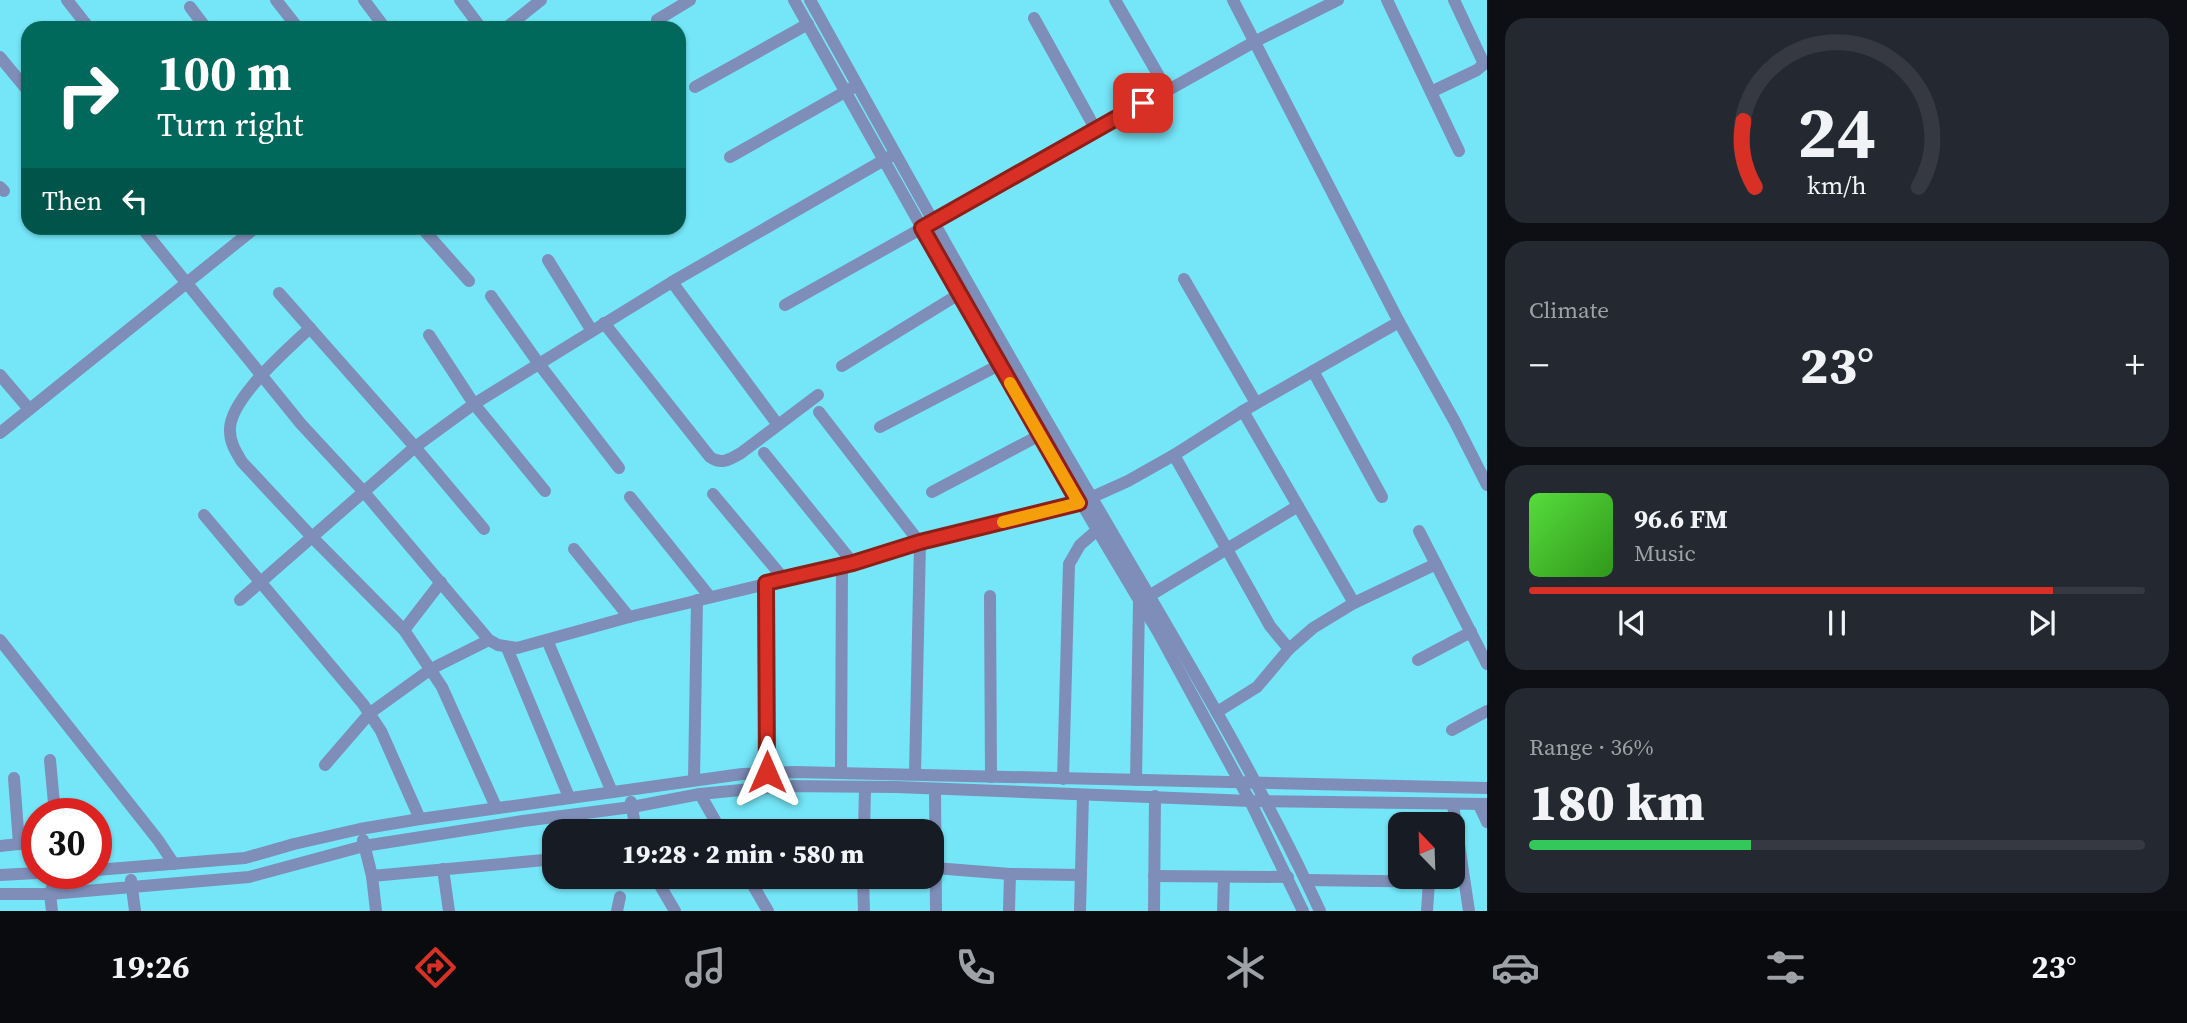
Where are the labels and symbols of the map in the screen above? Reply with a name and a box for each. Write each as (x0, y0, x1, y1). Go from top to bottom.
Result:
pin (1113, 73, 1173, 133)
position arrow (730, 735, 804, 809)
speed limit sign: 30 (21, 798, 112, 889)
north arrow (1388, 812, 1465, 889)

